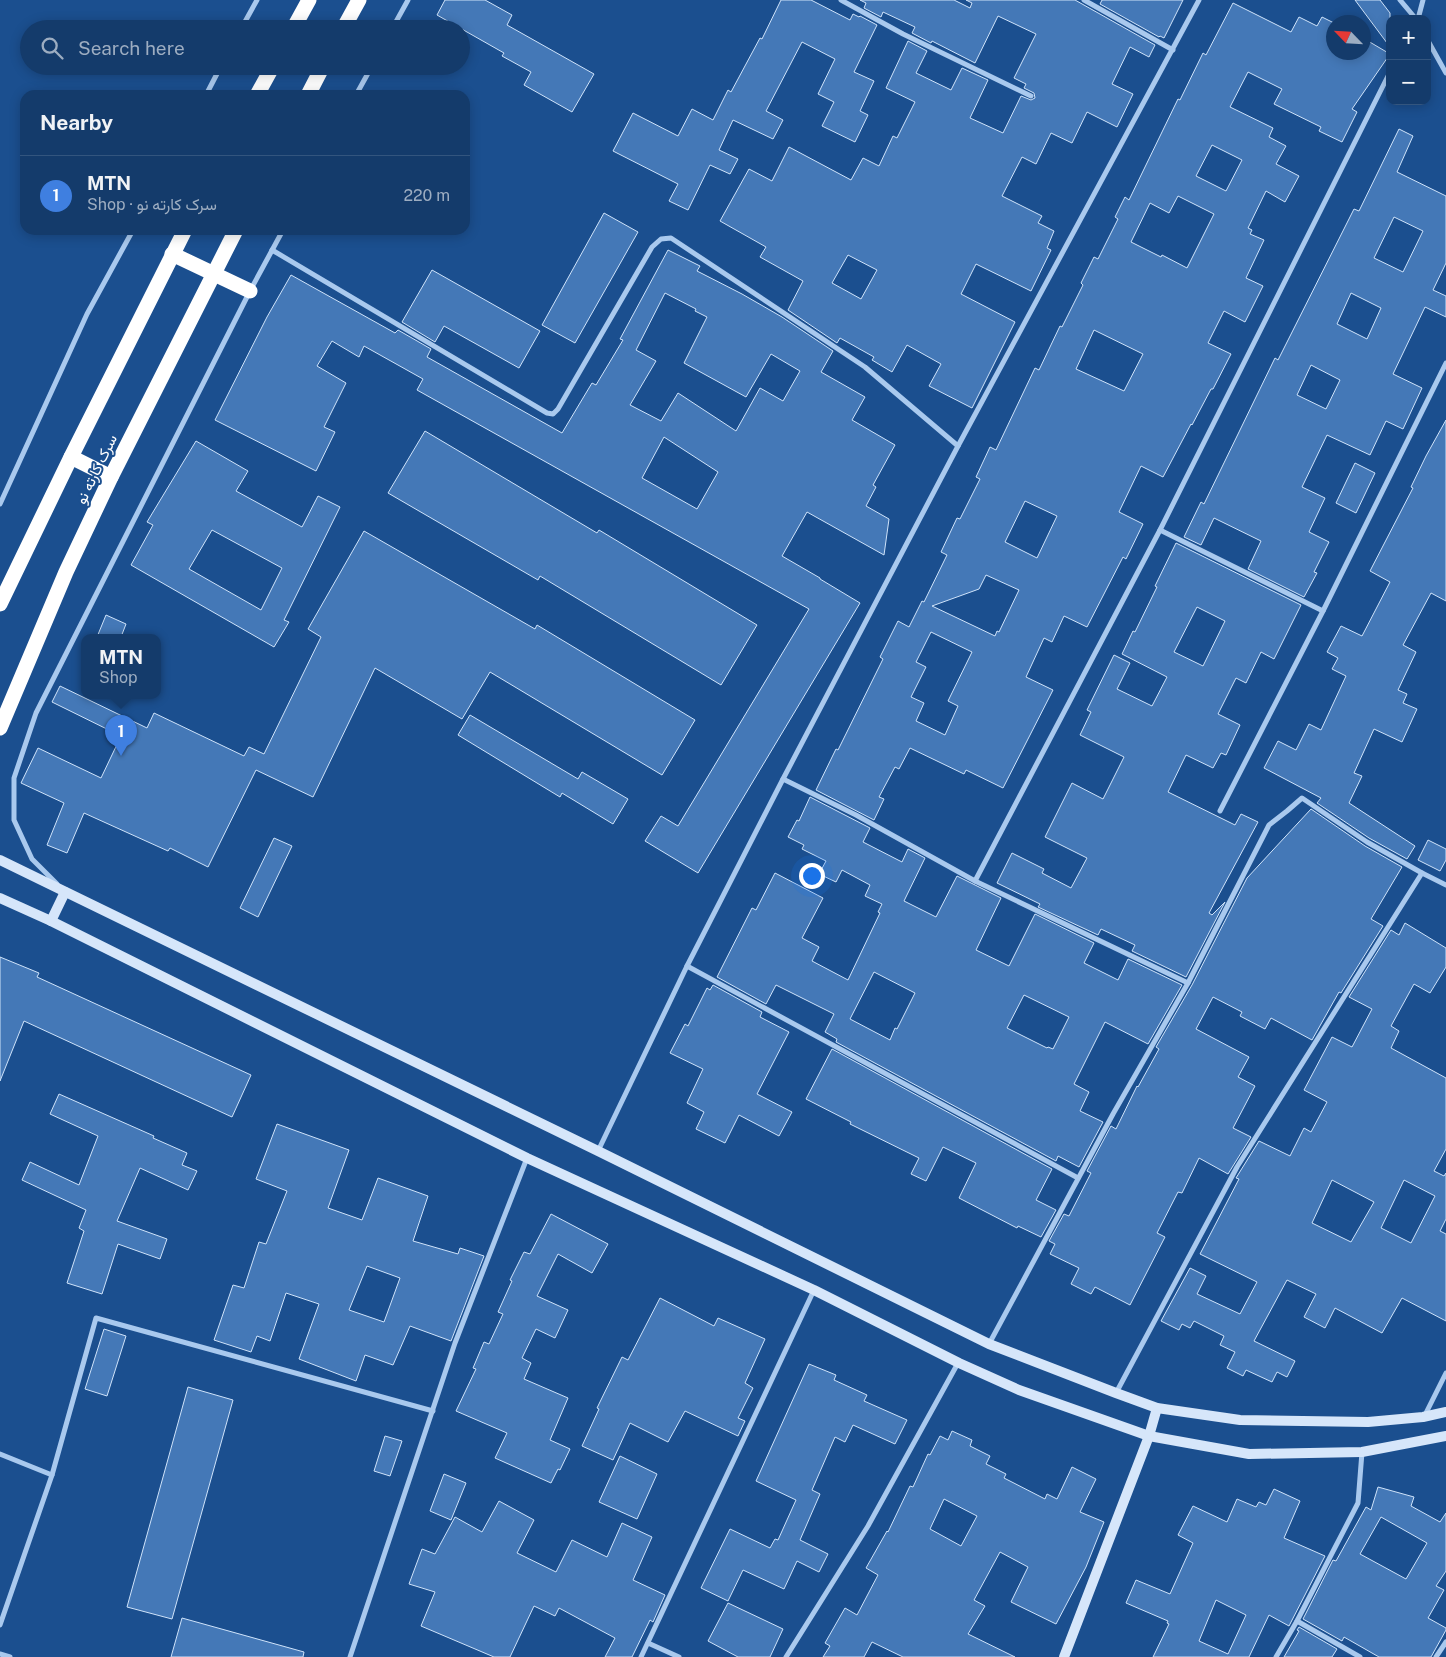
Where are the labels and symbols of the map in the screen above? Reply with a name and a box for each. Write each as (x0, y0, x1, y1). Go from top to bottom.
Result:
north arrow (1326, 15, 1371, 60)
street label: سرک کارته نو (72, 431, 121, 507)
pin: 1 (105, 715, 137, 756)
your location (799, 863, 825, 889)

